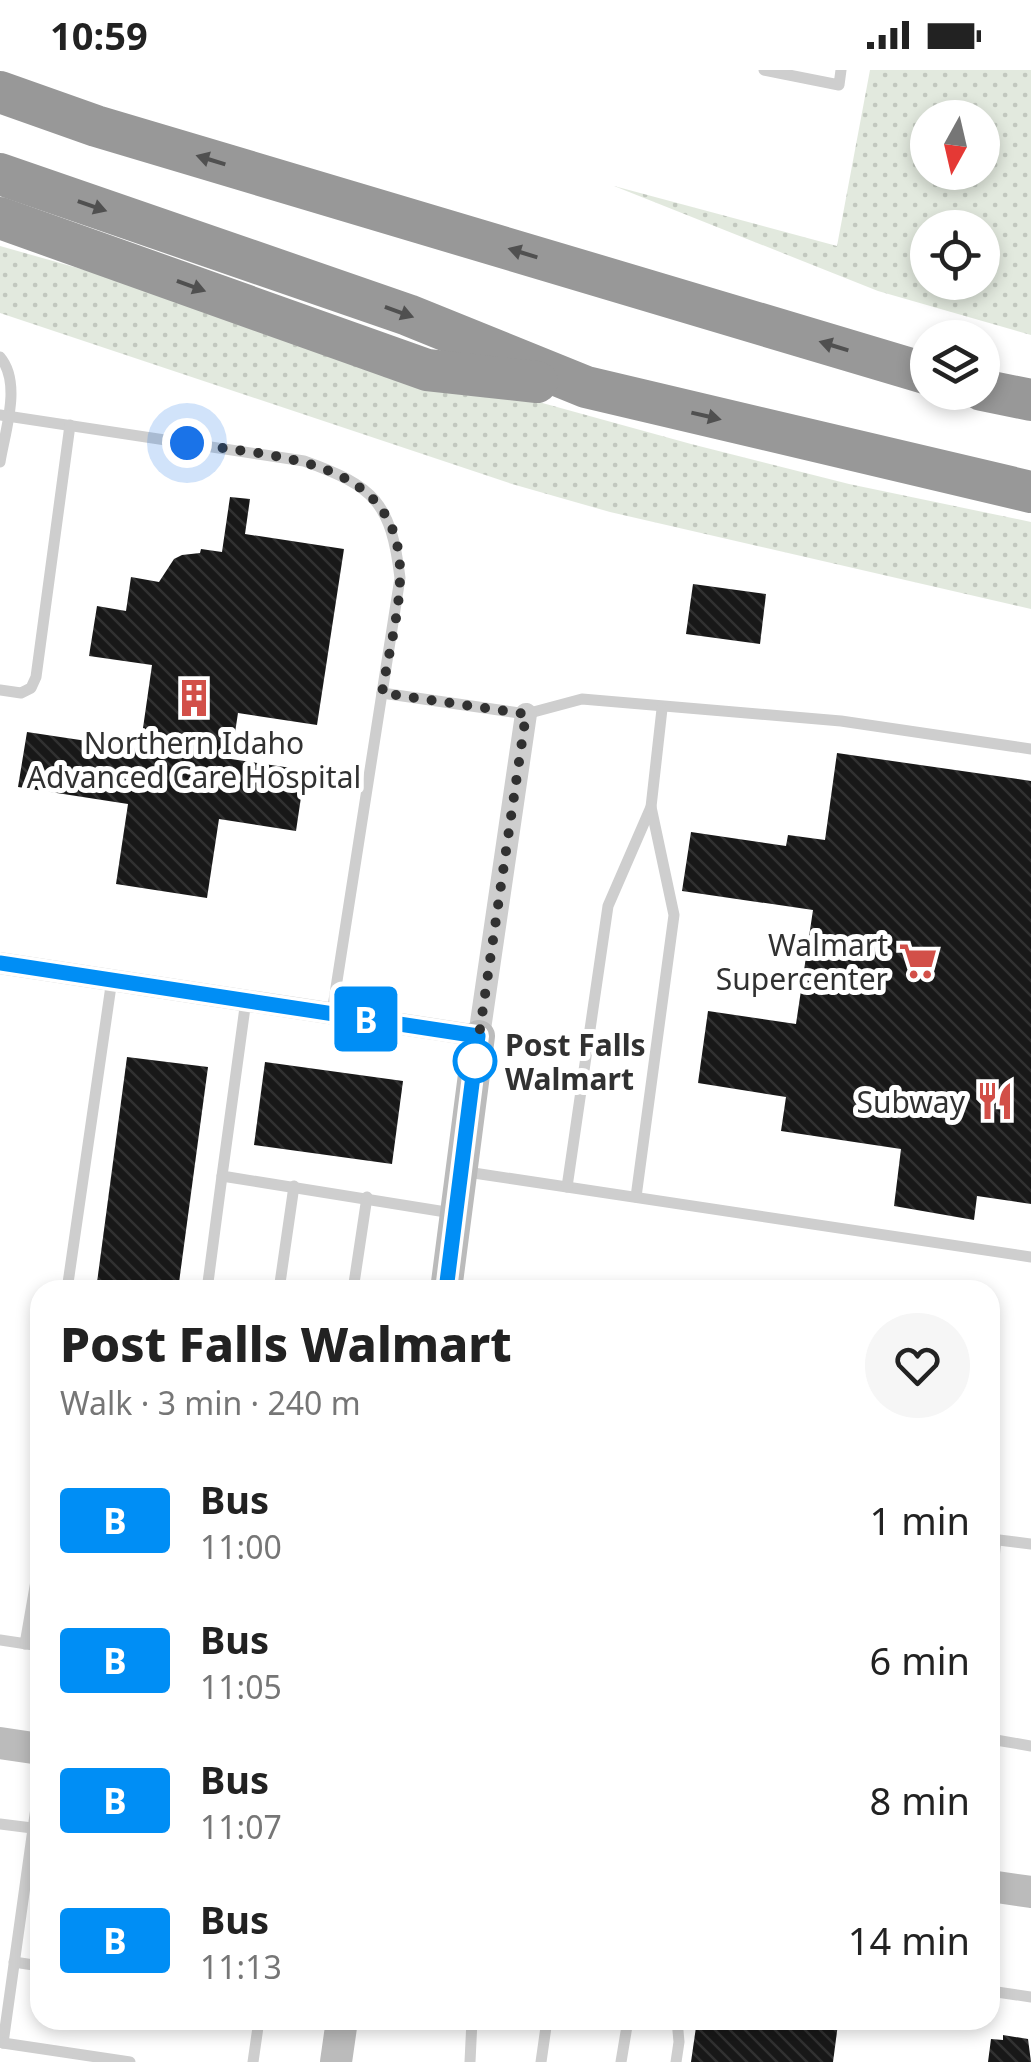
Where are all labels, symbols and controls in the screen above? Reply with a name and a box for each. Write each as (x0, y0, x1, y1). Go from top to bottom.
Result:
text: 10:59 (50, 9, 148, 61)
north arrow (910, 100, 1000, 190)
map controls (910, 100, 1000, 410)
one-way arrow (195, 152, 226, 167)
one-way arrow (78, 199, 108, 214)
button: locate (910, 210, 1000, 300)
one-way arrow (507, 245, 537, 260)
one-way arrow (176, 279, 206, 294)
one-way arrow (385, 305, 415, 320)
button: layers (910, 320, 1000, 410)
one-way arrow (818, 338, 849, 353)
one-way arrow (691, 409, 722, 424)
your location (162, 418, 212, 468)
building icon: Northern Idaho Advanced Care Hospital (173, 677, 215, 719)
place label: Northern Idaho Advanced Care Hospital (27, 722, 361, 797)
place label: Walmart Supercenter (716, 924, 888, 999)
supermarket icon: Walmart Supercenter (897, 940, 939, 982)
line badge: B (334, 986, 398, 1052)
text: B (354, 996, 378, 1043)
place label: Post Falls Walmart (505, 1024, 646, 1099)
marker: Post Falls Walmart (454, 1040, 496, 1082)
restaurant icon: Subway (974, 1080, 1016, 1122)
place label: Subway (856, 1081, 966, 1122)
text: Post Falls Walmart (60, 1311, 512, 1376)
button: heart (865, 1313, 970, 1418)
text: Walk · 3 min · 240 m (60, 1381, 361, 1424)
text: Bus (200, 1473, 269, 1525)
text: 1 min (870, 1494, 970, 1546)
text: B (103, 1497, 127, 1544)
text: 11:00 (200, 1525, 282, 1568)
text: Bus (200, 1613, 269, 1665)
text: 6 min (870, 1634, 970, 1686)
text: B (103, 1637, 127, 1684)
text: 11:05 (200, 1665, 282, 1708)
text: Bus (200, 1753, 269, 1805)
text: 8 min (870, 1774, 970, 1826)
text: B (103, 1777, 127, 1824)
text: 11:07 (200, 1805, 282, 1848)
text: Bus (200, 1893, 269, 1945)
text: 14 min (848, 1914, 970, 1966)
text: B (103, 1917, 127, 1964)
text: 11:13 (200, 1945, 282, 1988)

